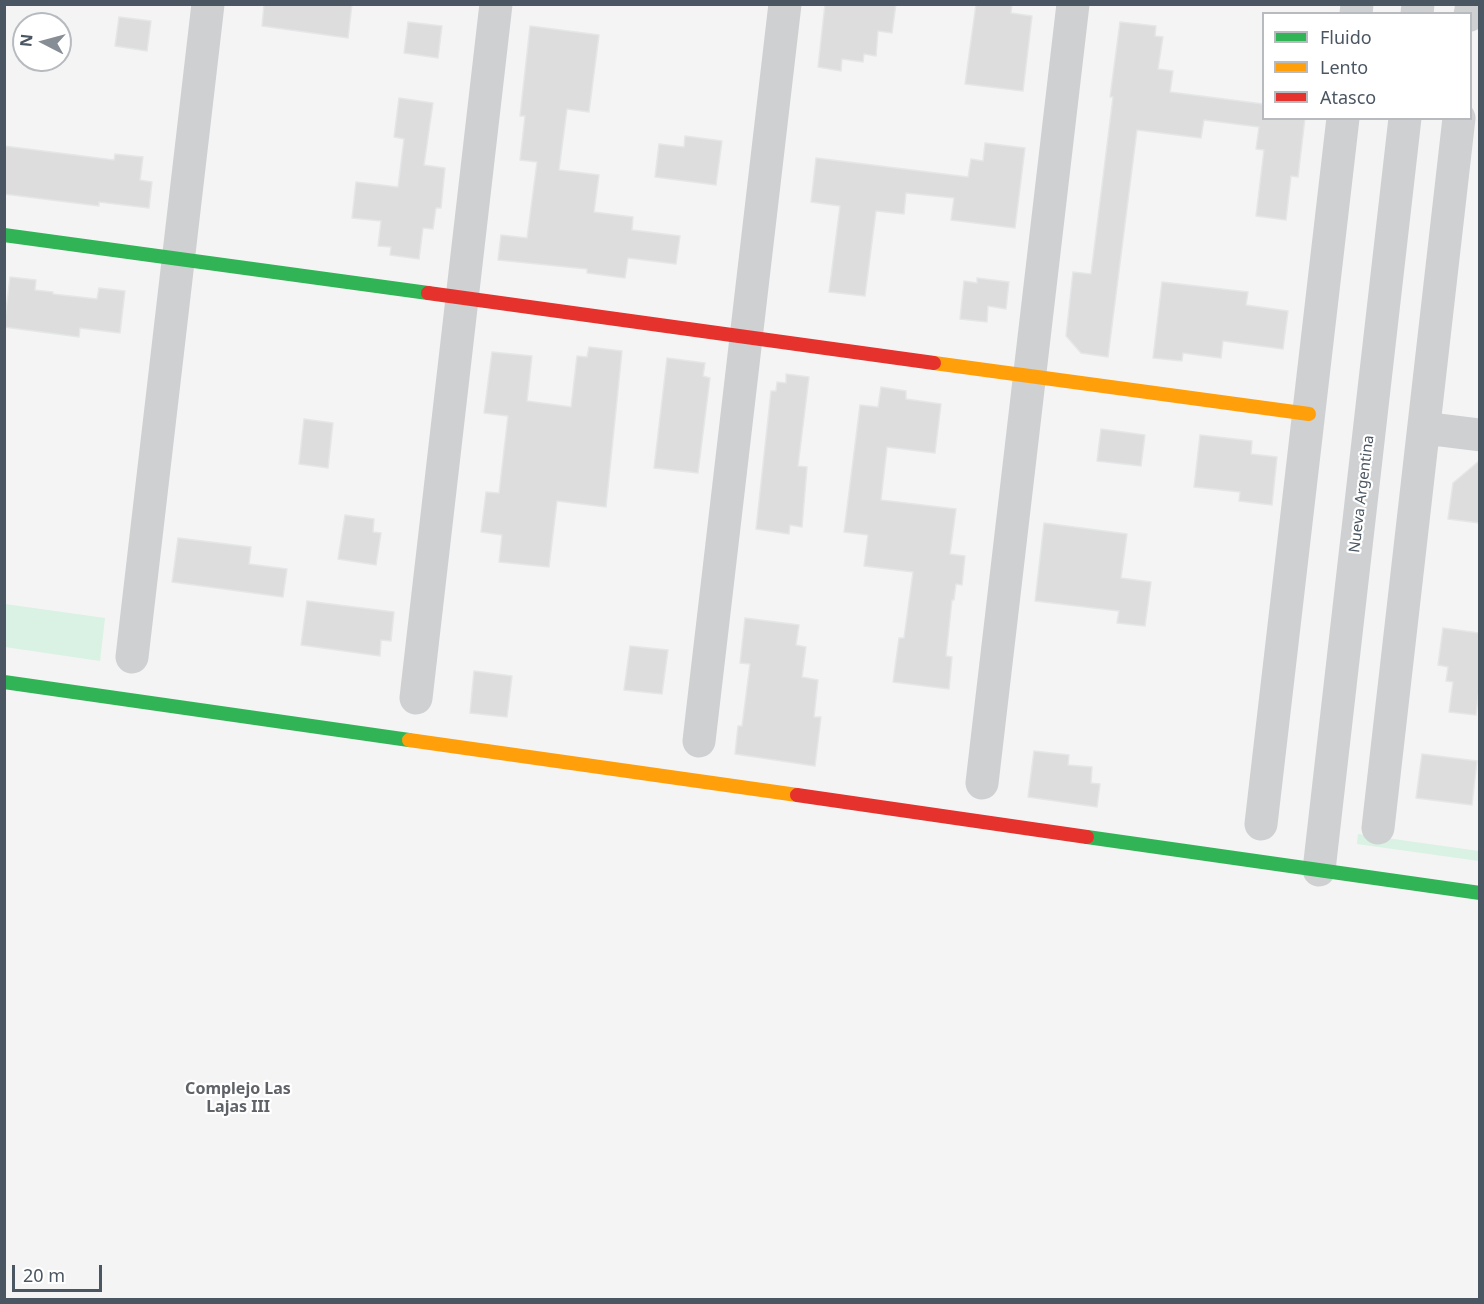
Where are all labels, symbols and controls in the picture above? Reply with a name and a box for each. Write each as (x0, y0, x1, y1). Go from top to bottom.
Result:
north arrow (12, 12, 72, 72)
legend (1262, 12, 1472, 120)
text: Fluido (1320, 25, 1372, 49)
text: N (14, 33, 38, 48)
text: Lento (1320, 55, 1368, 79)
text: Atasco (1320, 85, 1376, 109)
street label: Nueva Argentina (1346, 434, 1378, 554)
district label: Complejo Las Lajas III (185, 1079, 291, 1117)
scale bar (15, 1253, 105, 1291)
text: 20 m (23, 1263, 65, 1287)

